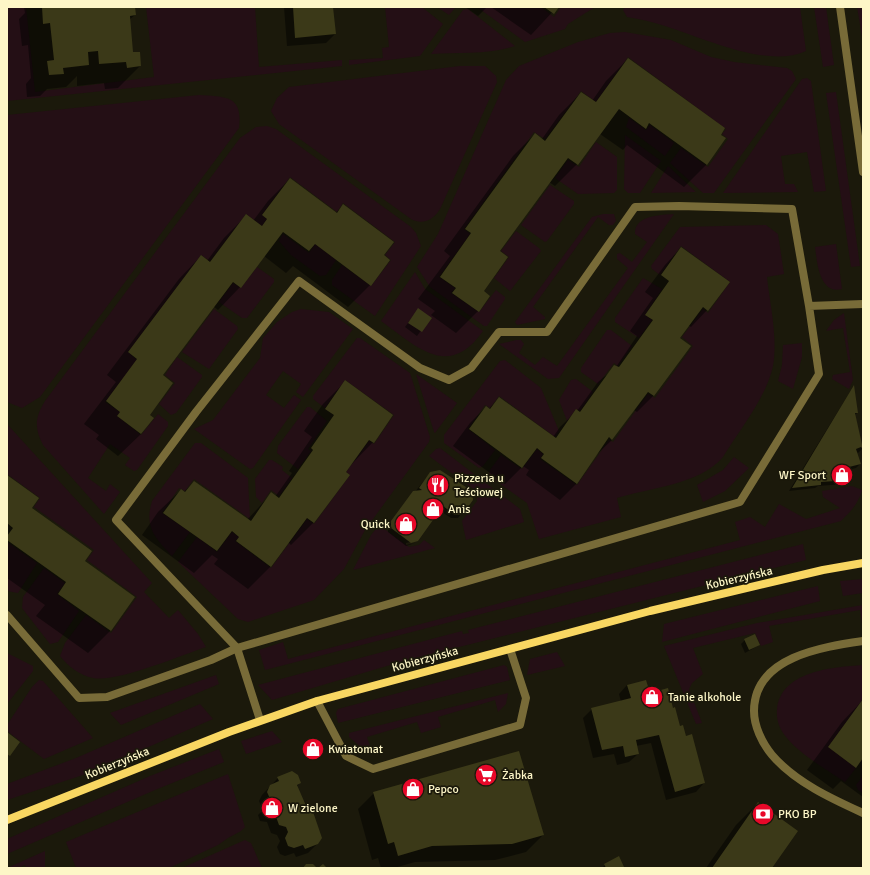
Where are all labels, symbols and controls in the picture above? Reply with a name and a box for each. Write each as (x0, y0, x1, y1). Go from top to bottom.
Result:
shop icon: WF Sport (829, 462, 855, 488)
place label: WF Sport (779, 468, 826, 483)
place label: Pizzeria u Teściowej (454, 471, 504, 500)
restaurant icon: Pizzeria u Teściowej (425, 472, 451, 498)
shop icon: Anis (420, 496, 446, 522)
place label: Anis (448, 502, 470, 517)
shop icon: Quick (393, 511, 419, 537)
place label: Quick (361, 517, 390, 532)
street label: Kobierzyńska (704, 564, 774, 593)
street label: Kobierzyńska (390, 643, 460, 676)
shop icon: Tanie alkohole (639, 684, 665, 710)
place label: Tanie alkohole (668, 690, 741, 705)
shop icon: Kwiatomat (300, 736, 326, 762)
place label: Kwiatomat (328, 742, 383, 757)
street label: Kobierzyńska (83, 744, 152, 783)
supermarket icon: Żabka (473, 762, 499, 788)
place label: Żabka (502, 768, 533, 783)
shop icon: Pepco (400, 776, 426, 802)
place label: Pepco (428, 782, 459, 797)
shop icon: W zielone (259, 795, 285, 821)
place label: W zielone (288, 801, 338, 816)
bank icon: PKO BP (750, 801, 776, 827)
place label: PKO BP (778, 807, 817, 822)

